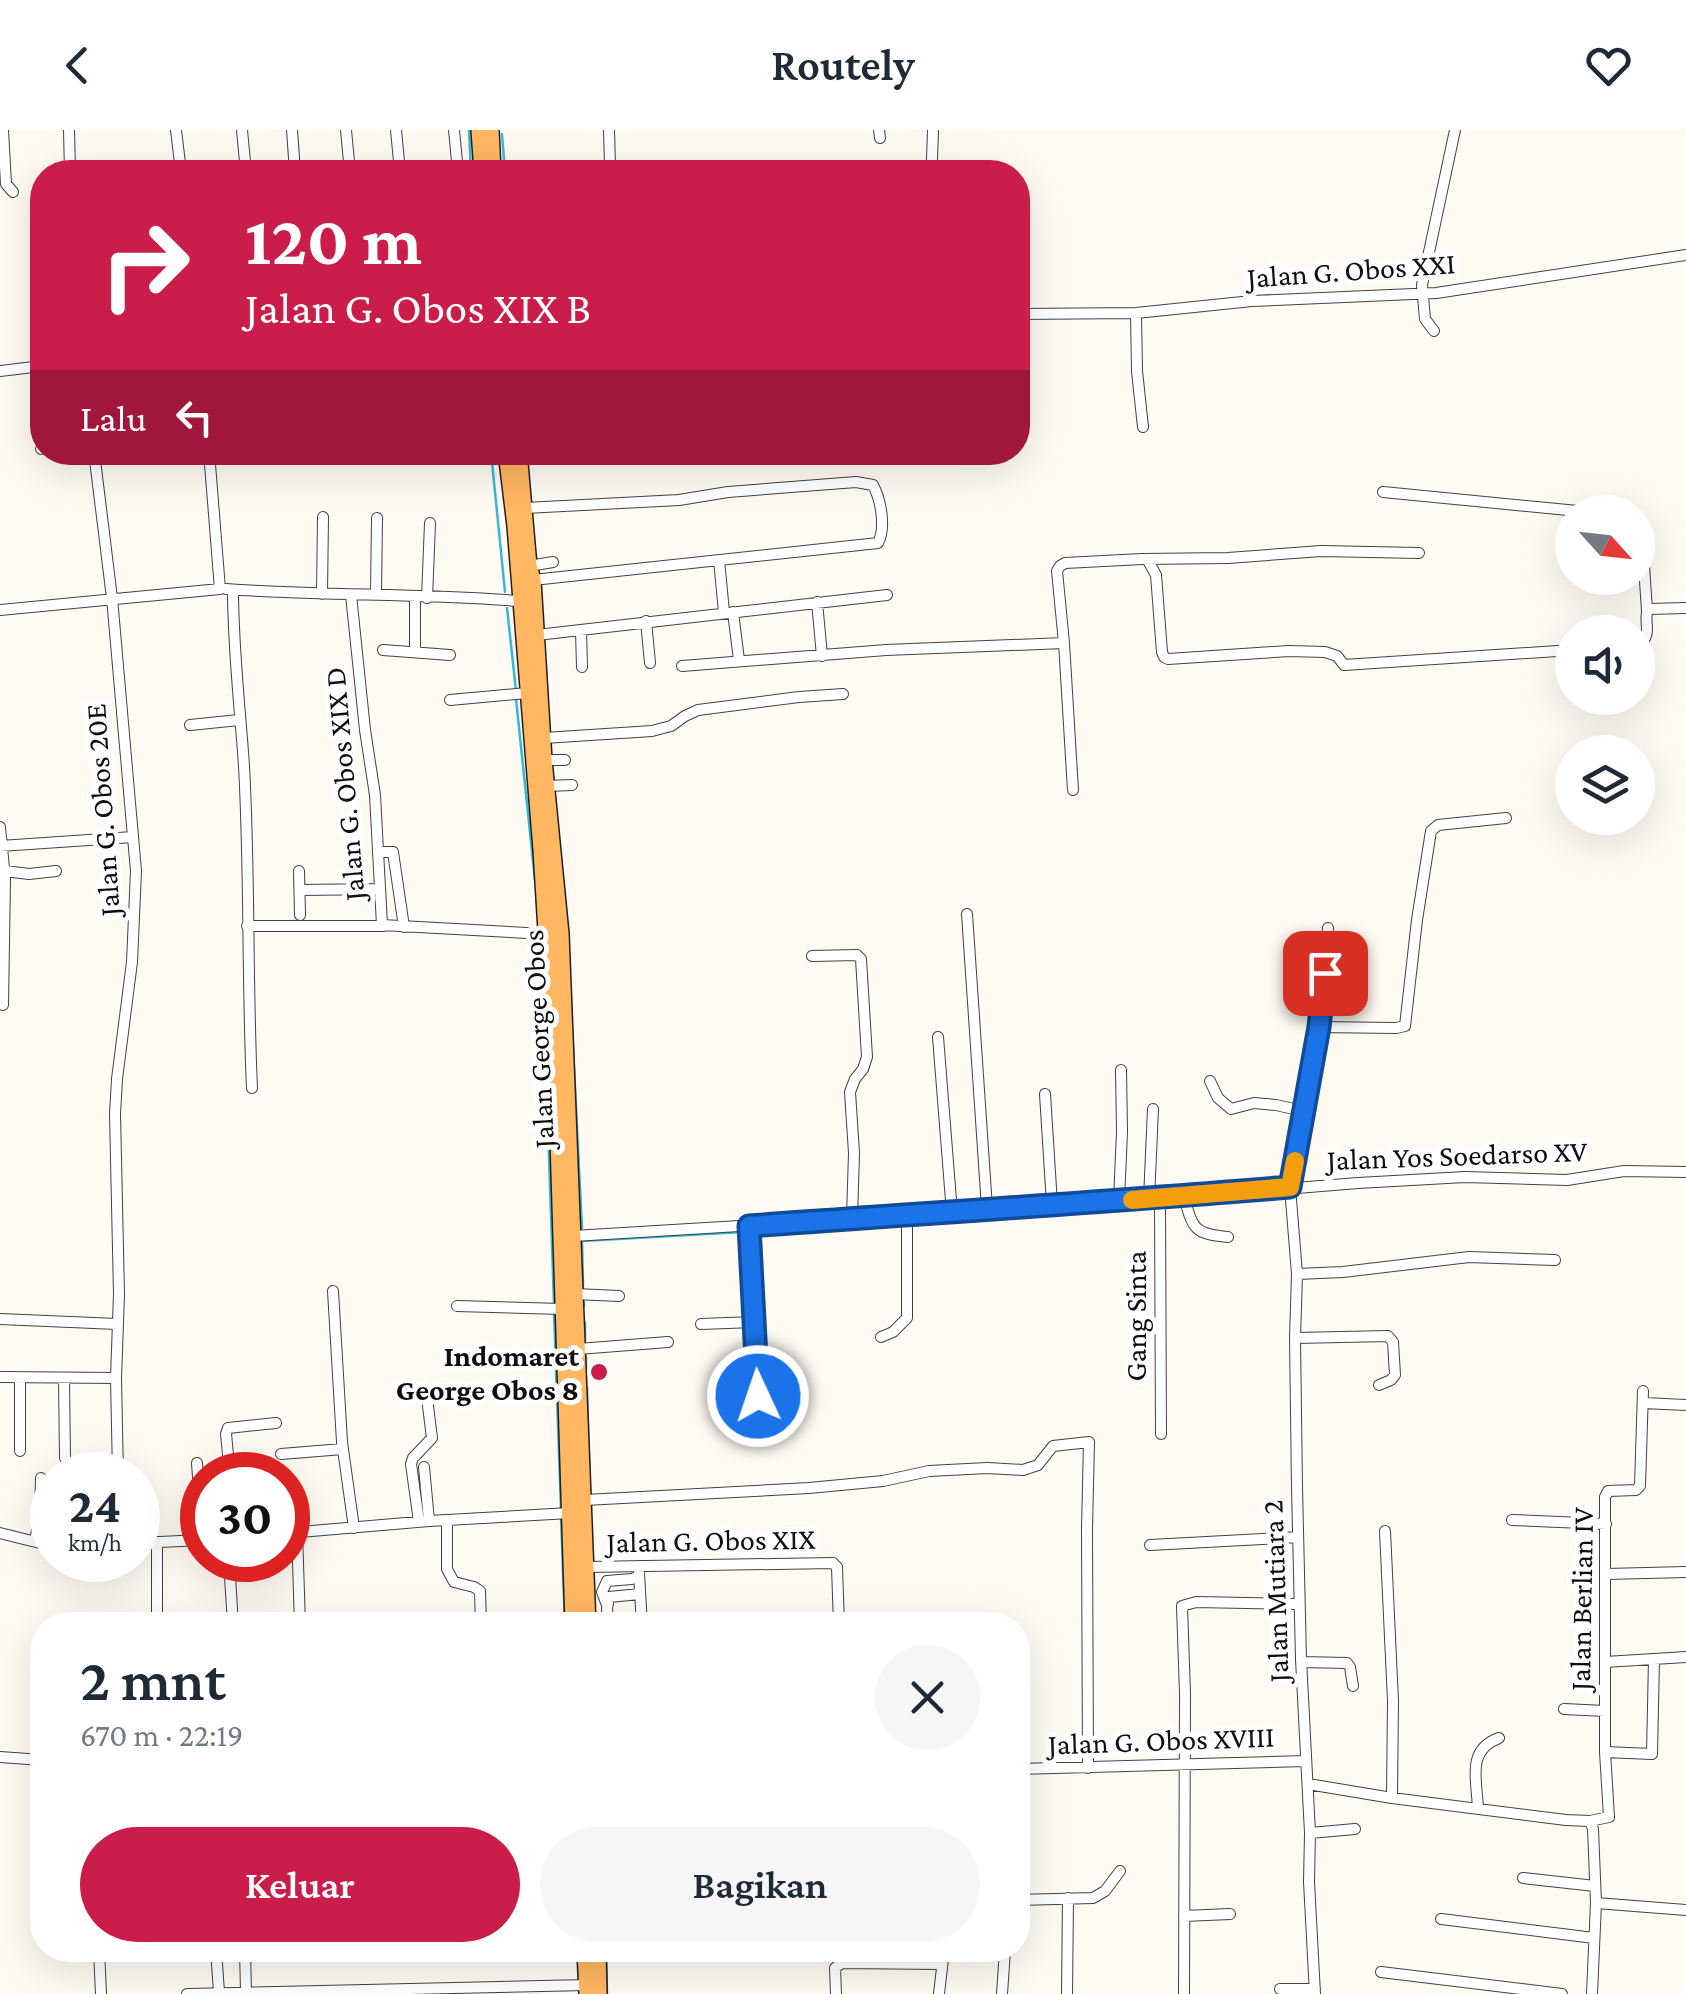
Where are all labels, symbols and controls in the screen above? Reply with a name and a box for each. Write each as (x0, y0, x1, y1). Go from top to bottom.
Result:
icon: back (50, 38, 105, 93)
icon: heart (1581, 38, 1636, 93)
text: Routely (771, 40, 915, 90)
icon: right (80, 200, 210, 330)
text: 120 m (245, 201, 422, 279)
street label: Jalan G. Obos XXI (1243, 246, 1456, 294)
text: Jalan G. Obos XIX B (245, 283, 591, 333)
icon: left (167, 390, 222, 445)
text: Lalu (80, 397, 147, 439)
north arrow (1555, 495, 1655, 595)
map controls (1555, 495, 1655, 835)
button: sound (1555, 615, 1655, 715)
street label: Jalan G. Obos XIX D (317, 666, 371, 905)
street label: Jalan G. Obos 20E (78, 703, 126, 920)
button: layers (1555, 735, 1655, 835)
street label: Jalan George Obos (516, 929, 561, 1152)
pin (1283, 931, 1368, 1016)
icon: arrive (1298, 946, 1353, 1001)
street label: Jalan Yos Soedarso XV (1323, 1134, 1589, 1176)
street label: Gang Sinta (1119, 1250, 1153, 1381)
place label: Indomaret George Obos 8 (396, 1339, 579, 1406)
position arrow (706, 1344, 810, 1448)
marker: Indomaret George Obos 8 (588, 1361, 610, 1383)
speed limit sign: 30 (180, 1452, 310, 1582)
text: 24 (69, 1477, 121, 1533)
street label: Jalan Mutiara 2 (1255, 1499, 1295, 1686)
street label: Jalan Berlian IV (1563, 1506, 1599, 1694)
street label: Jalan G. Obos XIX (603, 1522, 816, 1558)
text: km/h (68, 1529, 122, 1556)
button: close (875, 1645, 980, 1750)
text: 2 mnt (80, 1646, 226, 1713)
text: 670 m · 22:19 (80, 1717, 243, 1753)
street label: Jalan G. Obos XVIII (1044, 1720, 1275, 1761)
button: Keluar (80, 1827, 520, 1942)
button: Bagikan (540, 1827, 980, 1942)

